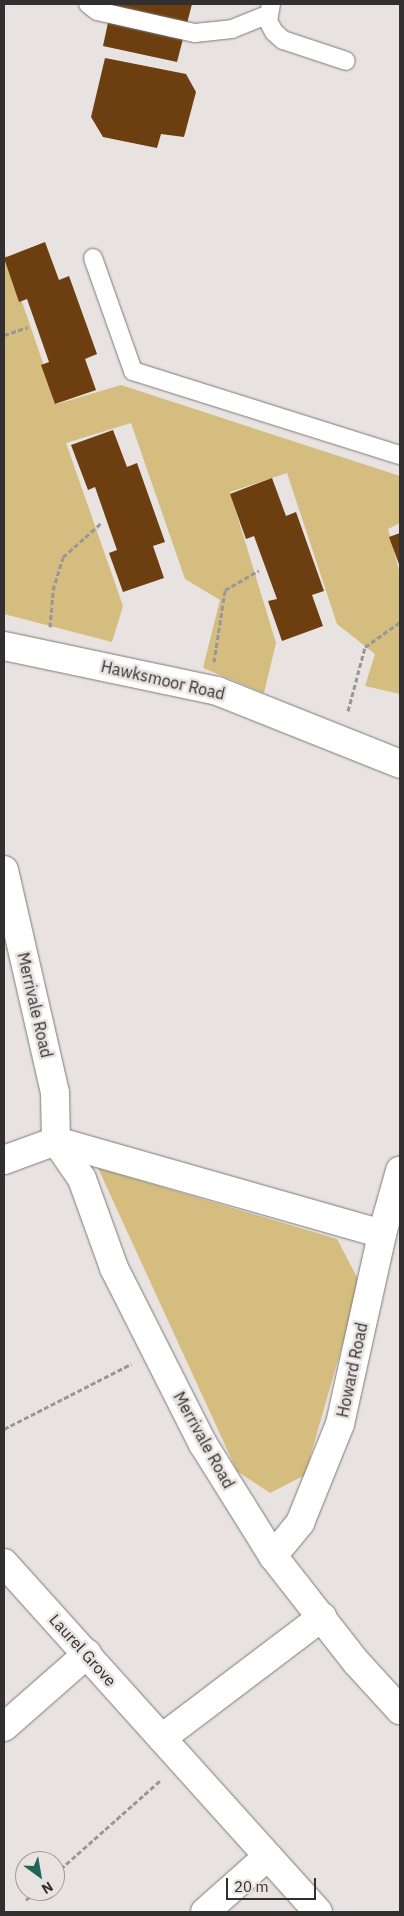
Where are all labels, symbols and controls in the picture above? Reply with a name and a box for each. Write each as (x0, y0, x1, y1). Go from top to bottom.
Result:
street label: Hawksmoor Road (99, 656, 227, 704)
street label: Merrivale Road (14, 950, 56, 1060)
street label: Howard Road (333, 1321, 371, 1419)
street label: Merrivale Road (170, 1388, 238, 1492)
street label: Laurel Grove (46, 1610, 120, 1690)
north arrow (15, 1851, 65, 1901)
scale bar (229, 1868, 319, 1900)
text: 20 m (234, 1877, 269, 1896)
text: N (38, 1878, 56, 1898)

